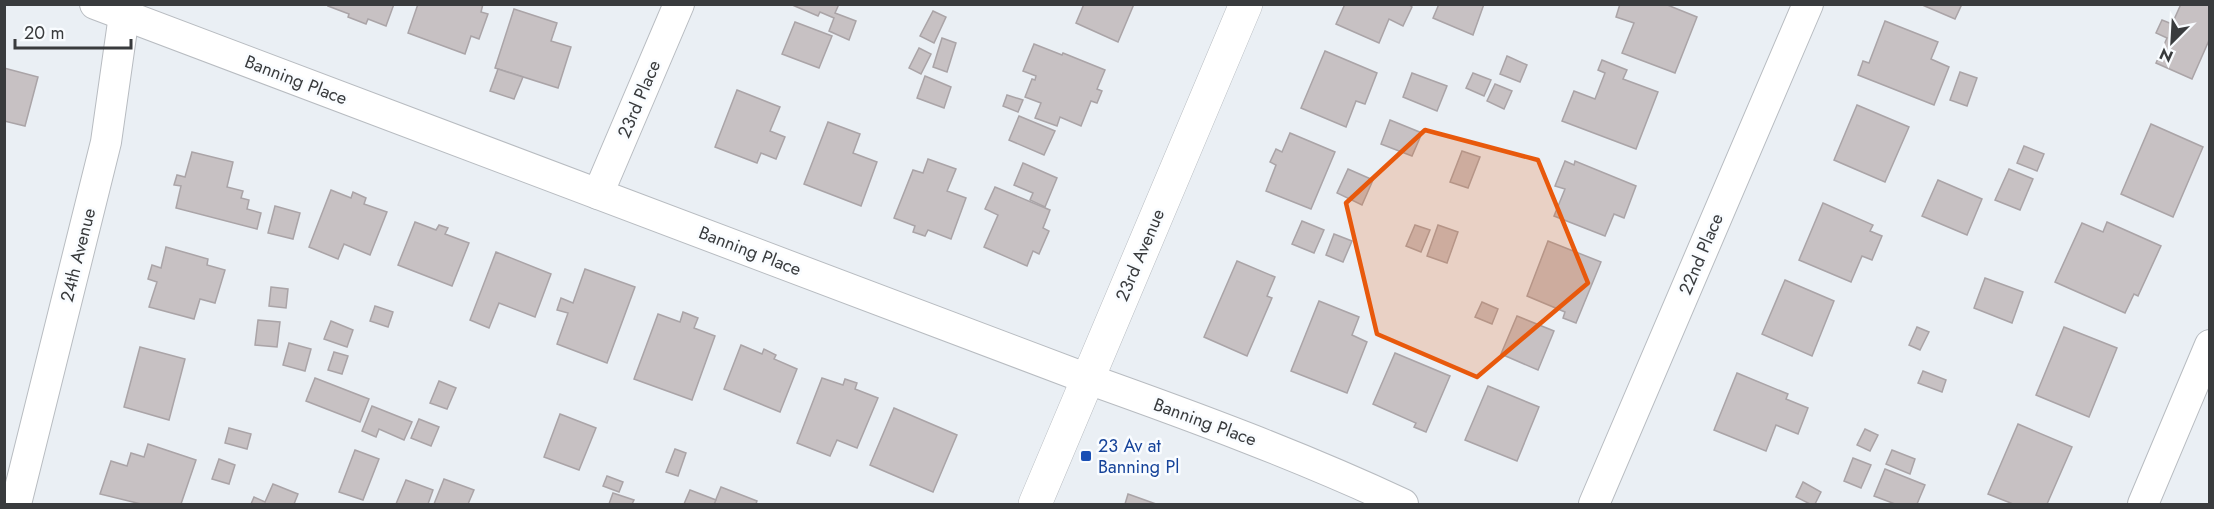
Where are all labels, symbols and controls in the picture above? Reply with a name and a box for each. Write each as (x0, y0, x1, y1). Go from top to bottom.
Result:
scale bar (15, 12, 130, 50)
north arrow (2142, 12, 2202, 72)
text: 20 m (24, 20, 64, 46)
text: N (2156, 42, 2177, 68)
street label: Banning Place (241, 49, 351, 111)
street label: 23rd Place (611, 56, 667, 142)
street label: 24th Avenue (54, 205, 102, 305)
street label: 23rd Avenue (1109, 205, 1171, 305)
street label: 22nd Place (1672, 209, 1730, 299)
street label: Banning Place (695, 220, 805, 282)
street label: Banning Place (1150, 391, 1260, 453)
place label: 23 Av at Banning Pl (1098, 433, 1179, 480)
marker: 23 Av at Banning Pl (1079, 449, 1093, 463)

